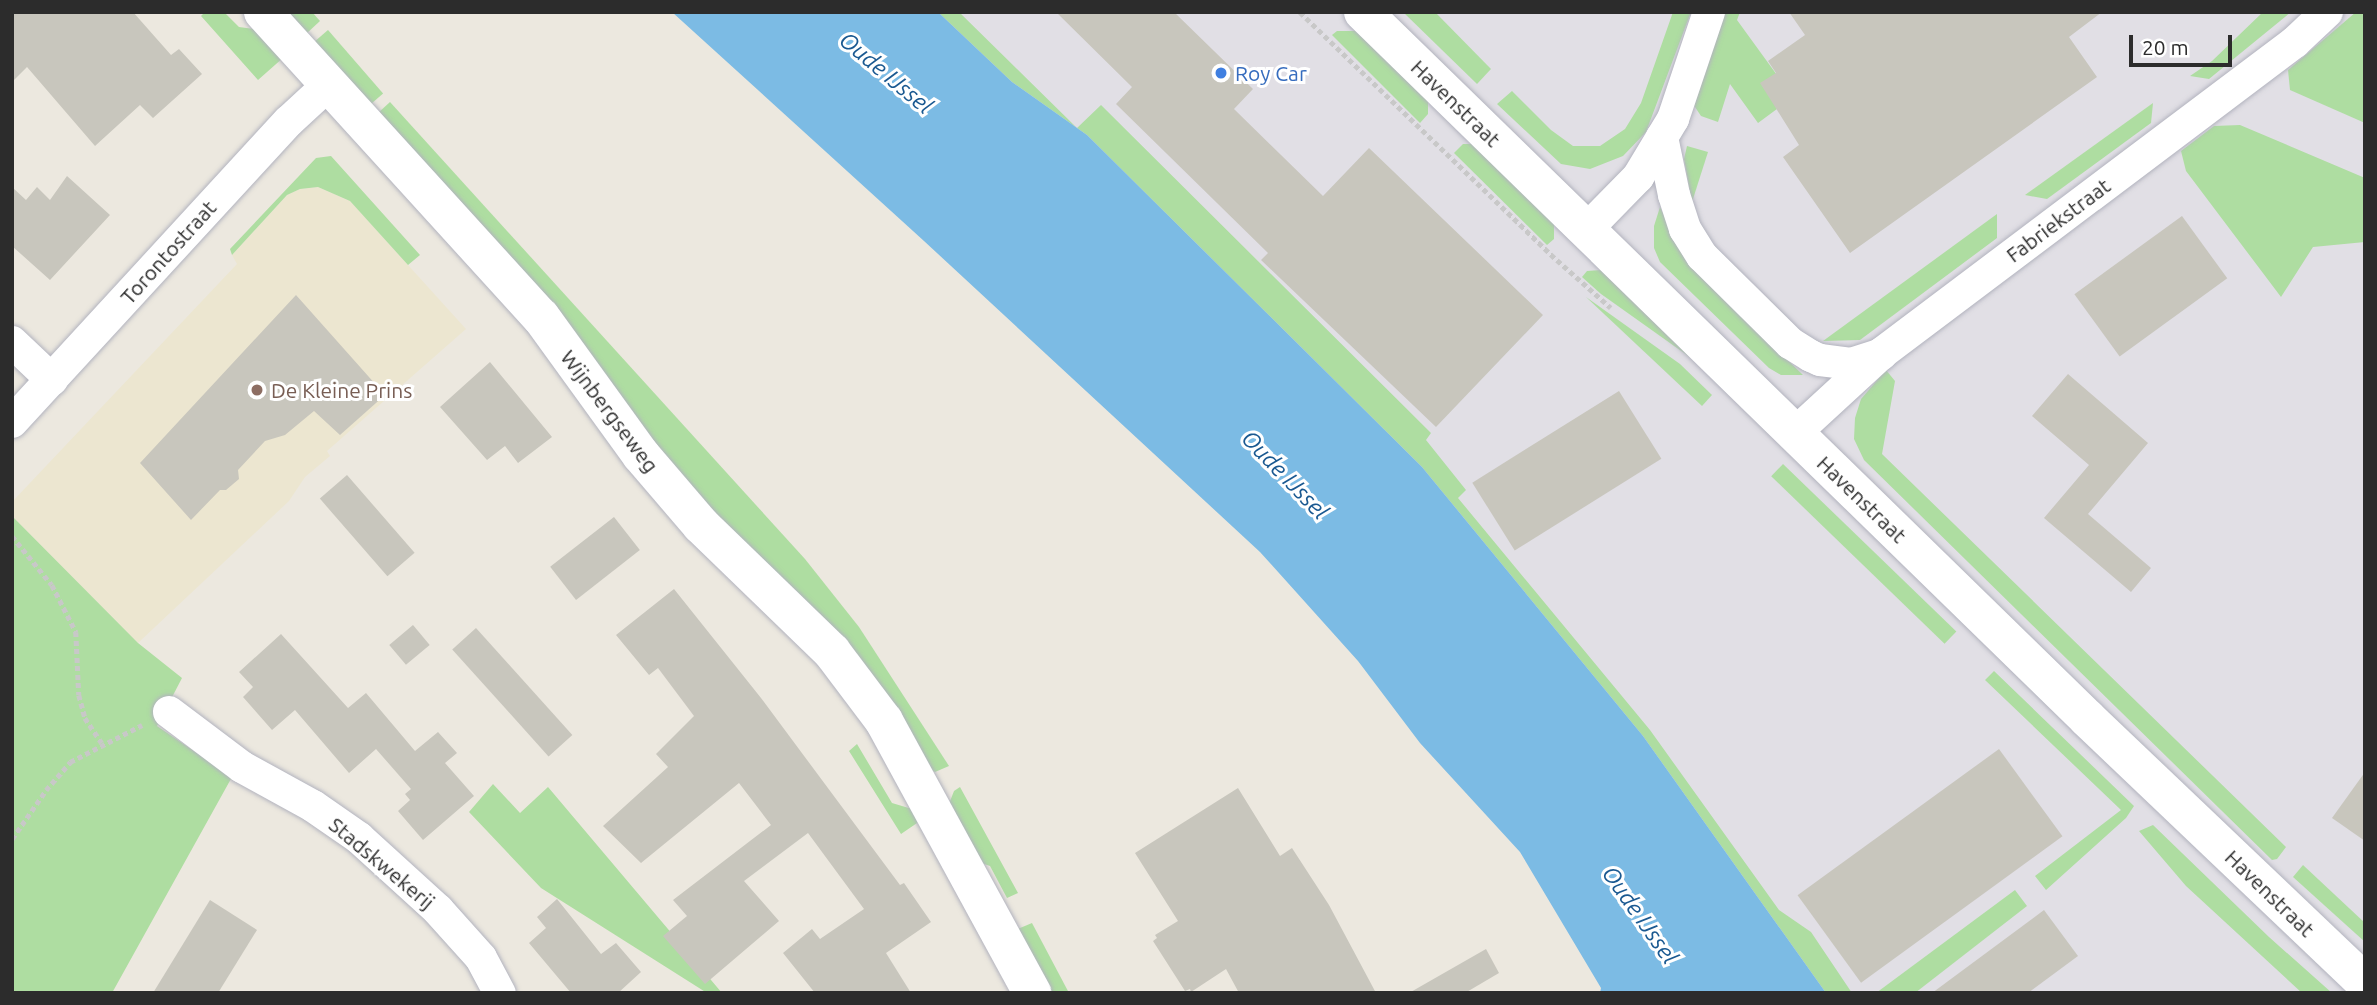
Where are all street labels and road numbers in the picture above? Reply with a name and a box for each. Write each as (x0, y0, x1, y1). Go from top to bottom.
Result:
street label: Havenstraat (1406, 54, 1506, 152)
street label: Fabriekstraat (2001, 173, 2115, 267)
street label: Torontostraat (115, 195, 221, 309)
street label: Wijnbergseweg (556, 345, 664, 477)
street label: Havenstraat (1812, 450, 1912, 548)
street label: Stadskwekerij (324, 812, 440, 914)
street label: Havenstraat (2220, 844, 2320, 942)

